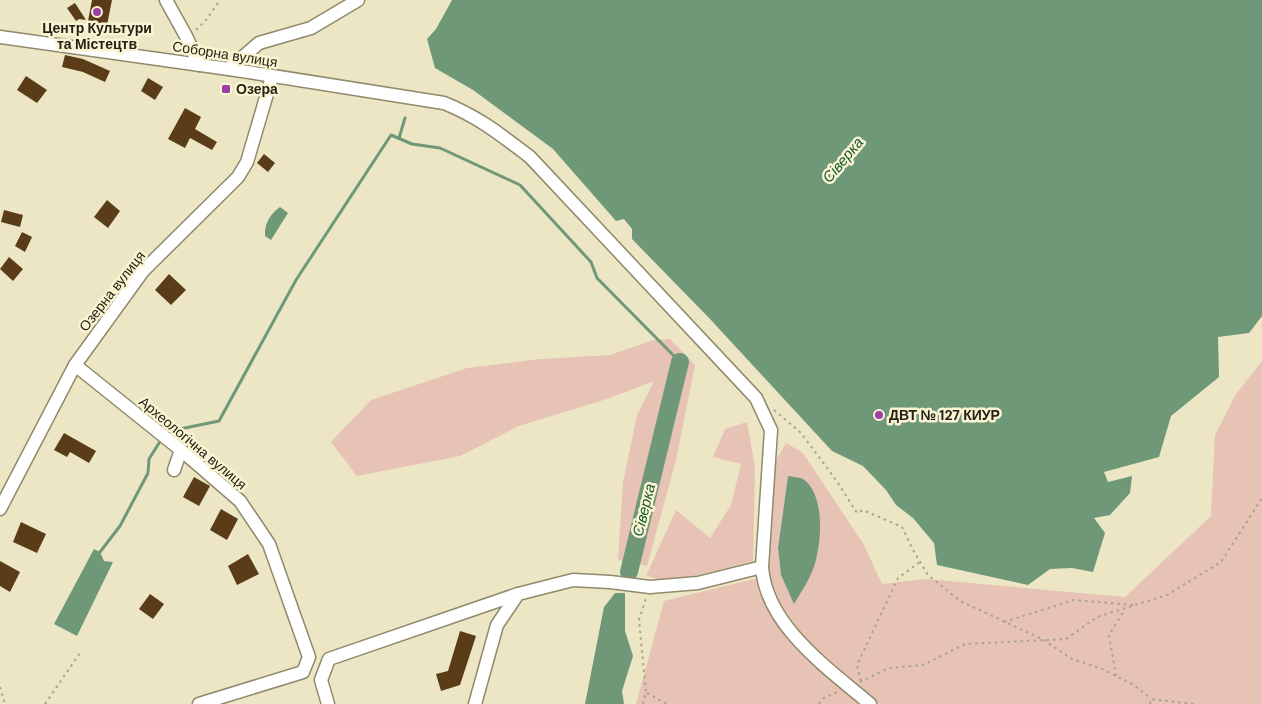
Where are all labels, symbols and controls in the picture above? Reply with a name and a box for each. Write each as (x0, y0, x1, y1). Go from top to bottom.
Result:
marker: Центр Культури та Містецтв (91, 6, 103, 18)
place label: Центр Культури та Містецтв (42, 19, 152, 53)
street label: Соборна вулиця (171, 37, 279, 71)
place label: Озера (236, 80, 278, 98)
marker: Озера (220, 83, 232, 95)
water label: Сіверка (818, 133, 868, 187)
street label: Озерна вулиця (75, 247, 149, 335)
street label: Археологічна вулиця (135, 393, 251, 493)
place label: ДВТ № 127 КИУР (889, 406, 1000, 424)
marker: ДВТ № 127 КИУР (873, 409, 885, 421)
water label: Сіверка (628, 481, 660, 539)

